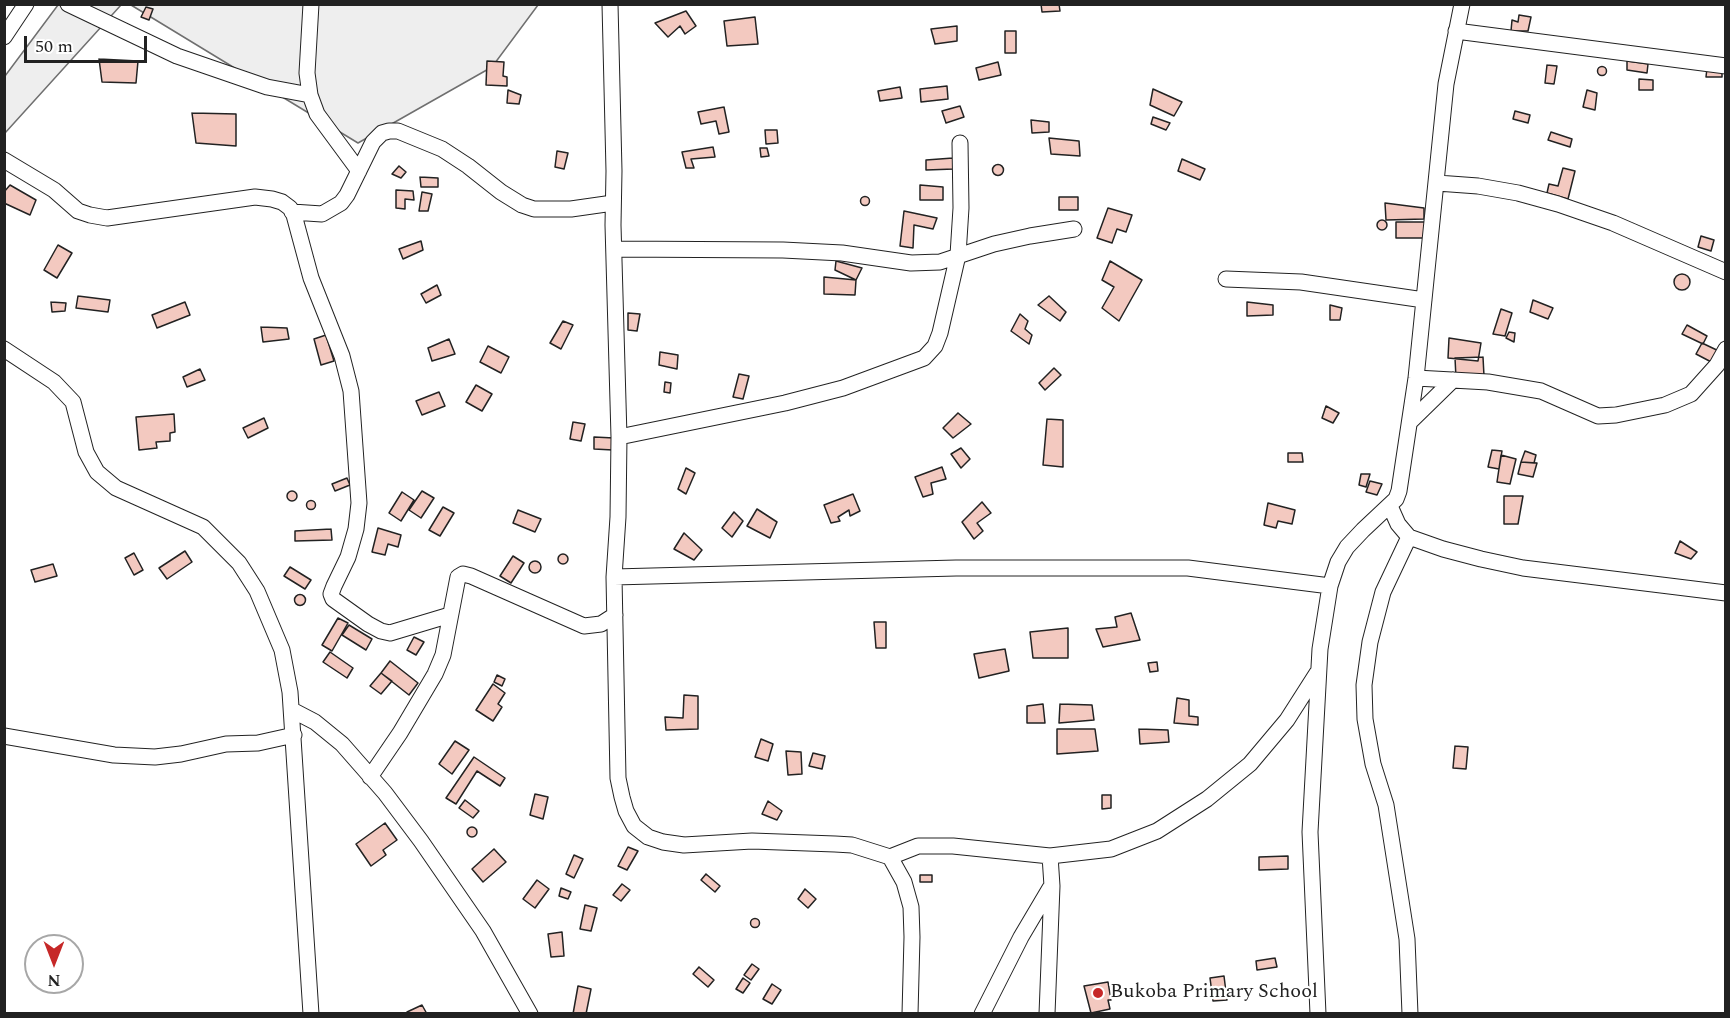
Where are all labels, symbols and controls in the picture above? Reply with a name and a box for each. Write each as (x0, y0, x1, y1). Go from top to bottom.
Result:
scale bar (27, 24, 150, 62)
text: 50 m (35, 33, 73, 60)
north arrow (24, 934, 84, 994)
text: N (47, 968, 61, 992)
place label: Bukoba Primary School (1110, 981, 1318, 1005)
marker: Bukoba Primary School (1091, 986, 1105, 1000)

